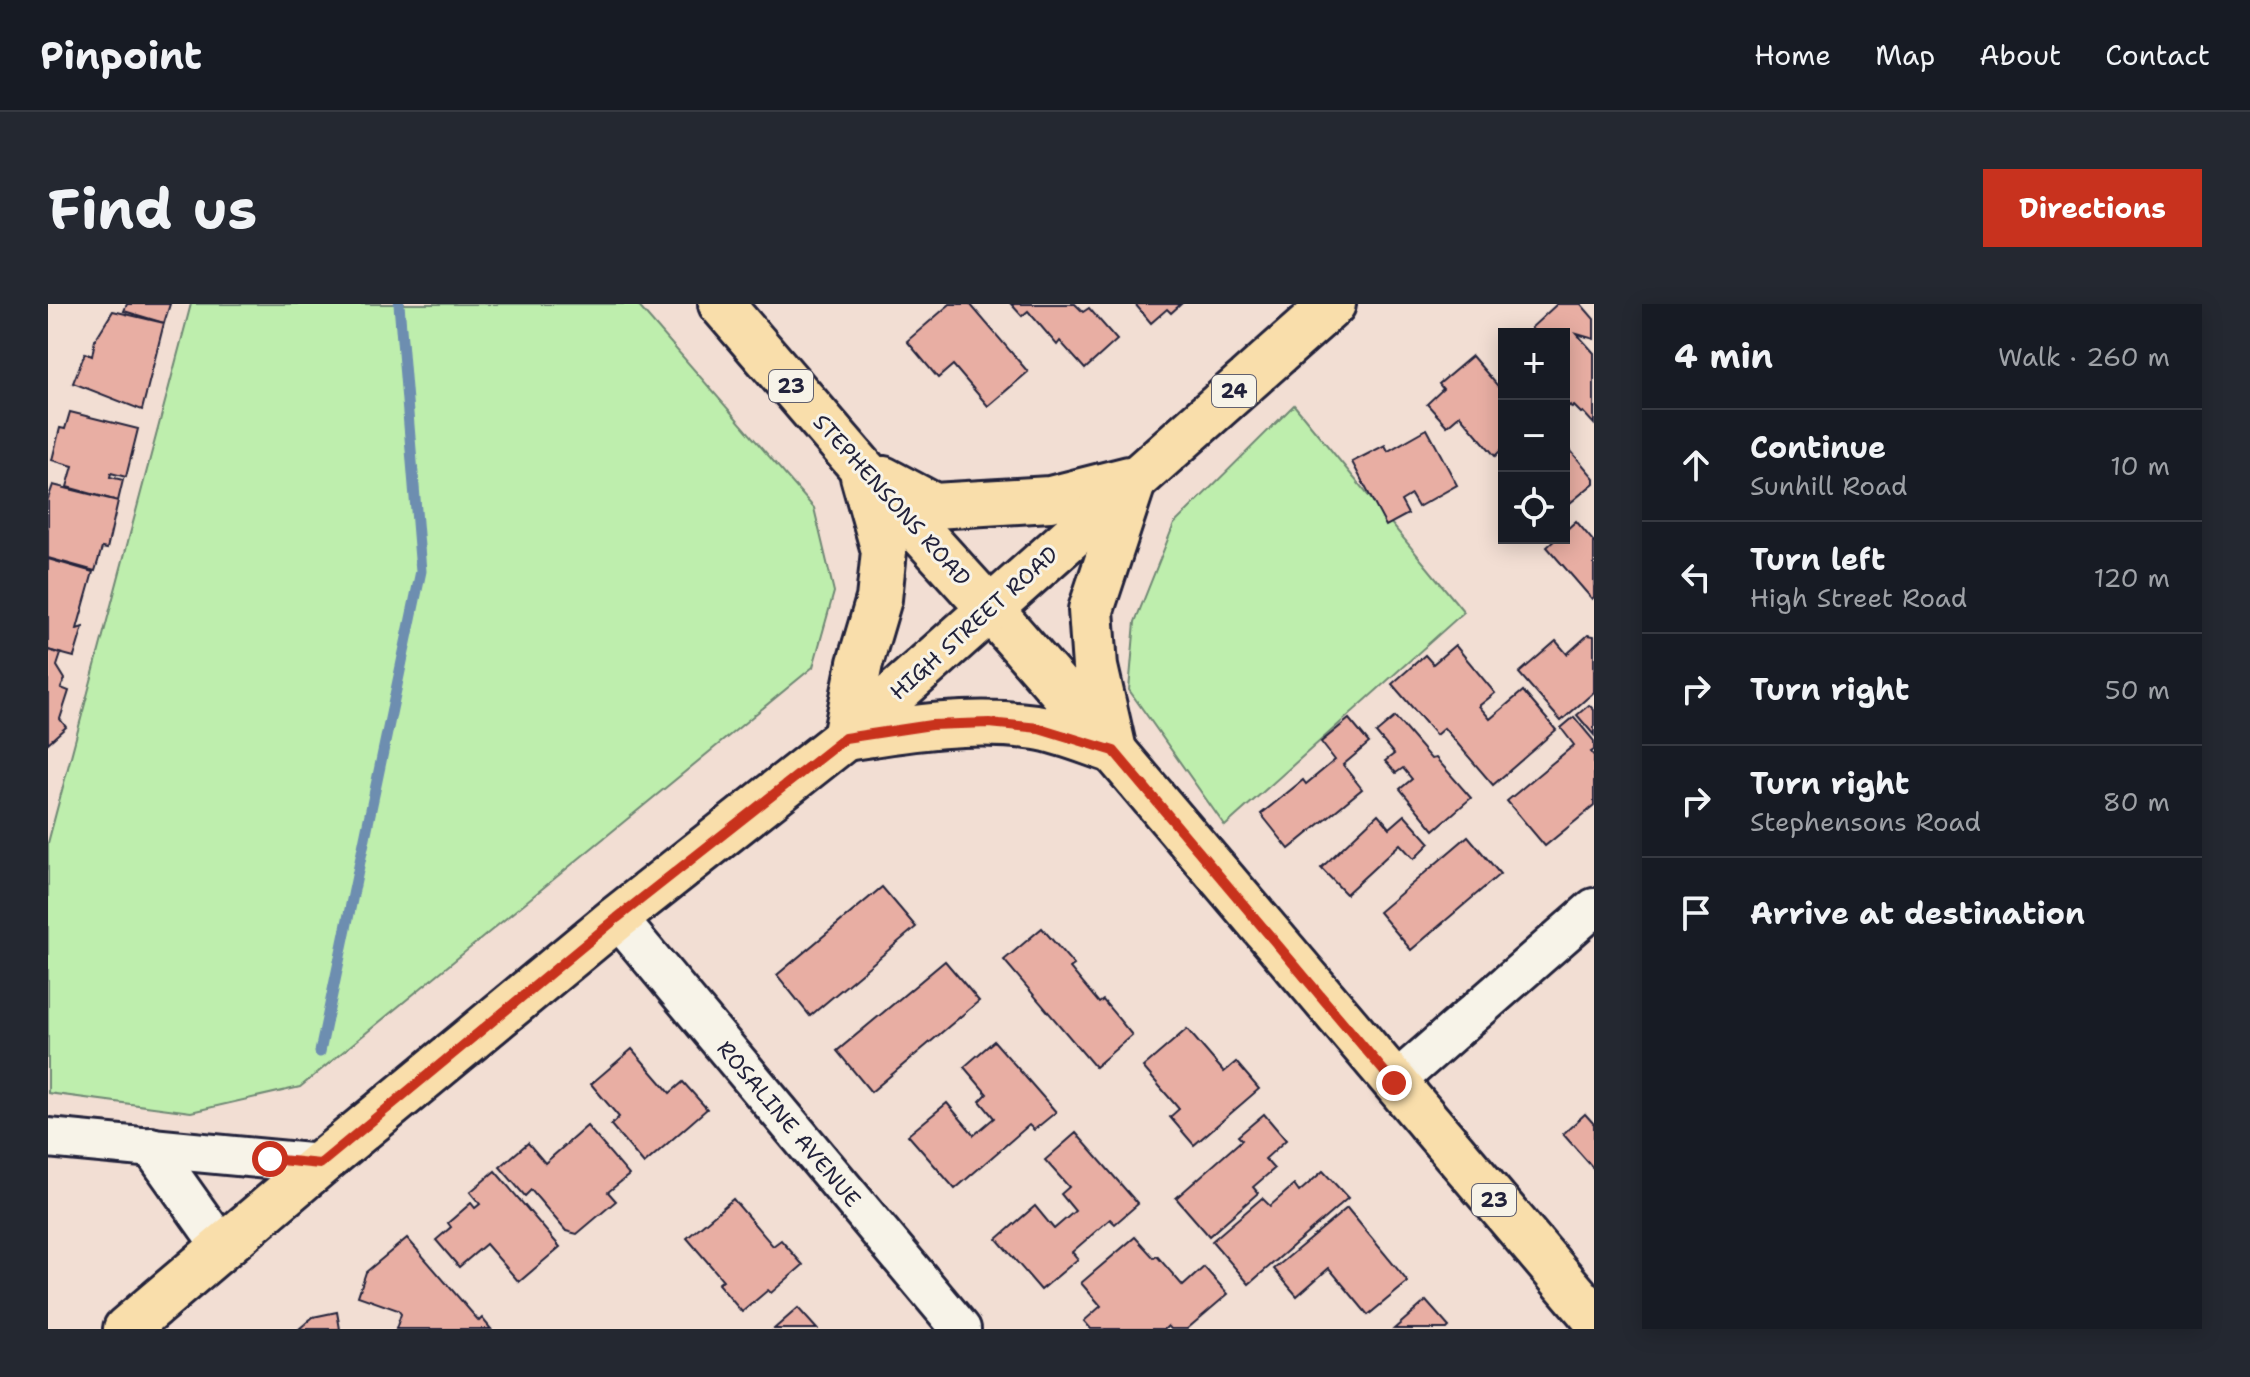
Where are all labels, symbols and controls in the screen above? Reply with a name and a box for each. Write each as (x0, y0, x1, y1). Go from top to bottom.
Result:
text: Pinpoint (40, 30, 202, 81)
text: Home (1754, 36, 1831, 74)
text: Map (1875, 36, 1935, 74)
text: About (1979, 36, 2061, 74)
text: Contact (2105, 36, 2210, 74)
button: Directions (1983, 169, 2202, 247)
text: Find us (48, 171, 257, 246)
map controls (1498, 328, 1570, 544)
button: + (1498, 328, 1570, 400)
text: 4 min (1674, 333, 1773, 379)
text: Walk · 260 m (1998, 339, 2170, 374)
road number: 23 (769, 370, 813, 402)
road number: 24 (1212, 375, 1256, 407)
button: − (1498, 400, 1570, 472)
street label: STEPHENSONS ROAD (807, 408, 977, 592)
text: Continue (1750, 427, 1886, 468)
icon: ahead (1674, 443, 1718, 487)
text: 10 m (2110, 448, 2170, 483)
text: Sunhill Road (1750, 468, 1907, 503)
button: locate (1498, 472, 1570, 544)
text: Turn left (1750, 539, 1885, 580)
street label: HIGH STREET ROAD (884, 540, 1064, 706)
icon: left (1674, 555, 1718, 599)
text: 120 m (2094, 560, 2170, 595)
text: High Street Road (1750, 580, 1967, 615)
icon: right (1674, 667, 1718, 711)
text: Turn right (1750, 669, 1909, 710)
text: 50 m (2105, 672, 2170, 707)
text: Turn right (1750, 763, 1909, 804)
icon: right (1674, 779, 1718, 823)
text: 80 m (2103, 784, 2170, 819)
text: Stephensons Road (1750, 804, 1981, 839)
icon: arrive (1674, 891, 1718, 935)
text: Arrive at destination (1750, 893, 2085, 934)
street label: ROSALINE AVENUE (711, 1035, 867, 1213)
route end (1376, 1065, 1412, 1101)
route start (252, 1141, 288, 1177)
road number: 23 (1472, 1184, 1516, 1216)

